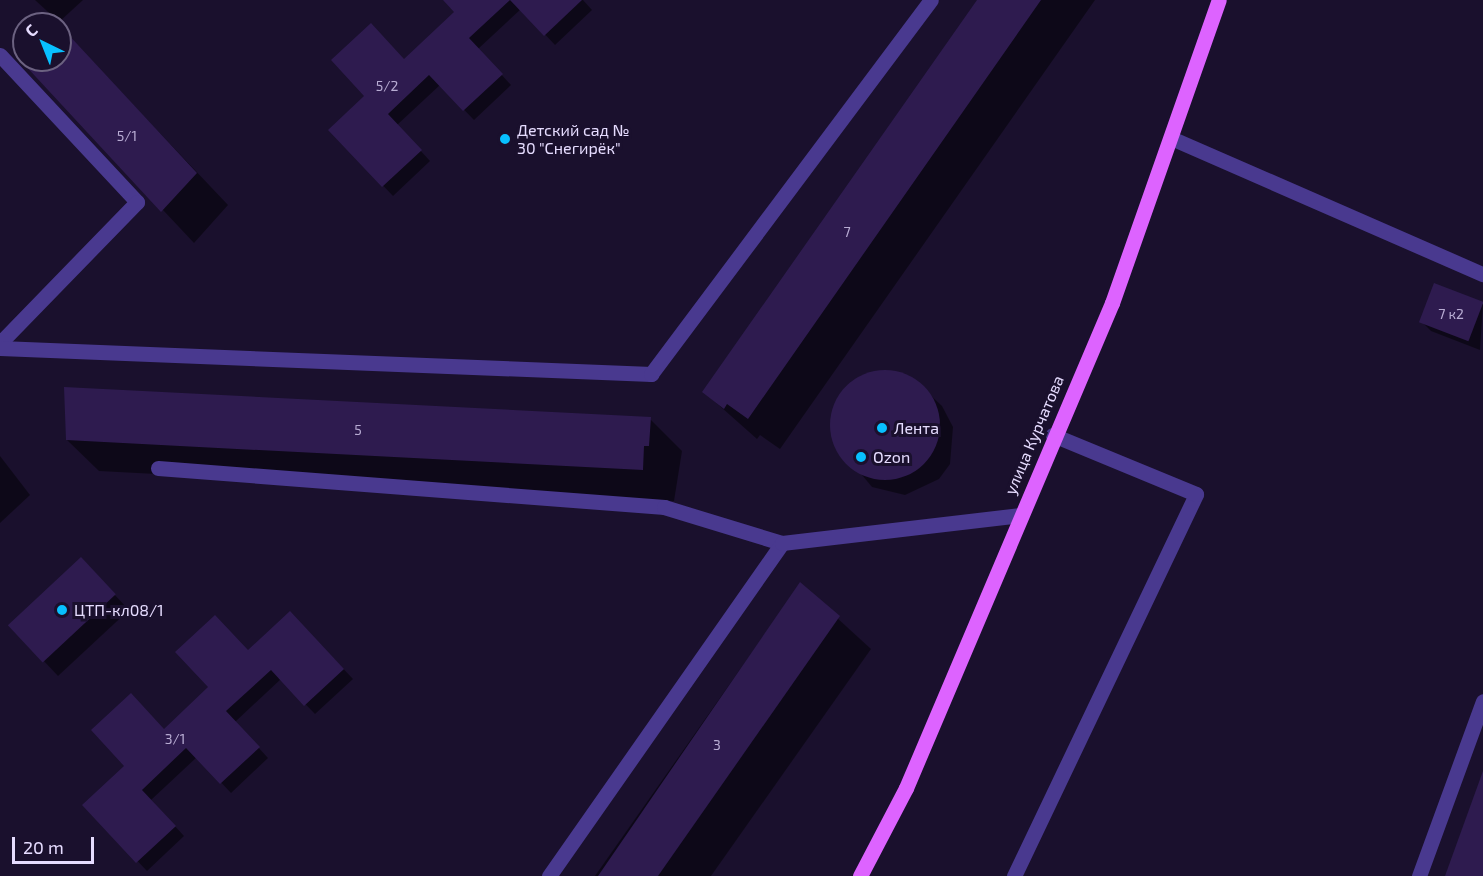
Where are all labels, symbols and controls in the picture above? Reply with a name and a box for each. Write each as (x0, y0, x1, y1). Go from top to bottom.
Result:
north arrow (12, 12, 72, 72)
text: С (21, 20, 41, 40)
house number: 5/2 (376, 78, 398, 94)
place label: Детский сад № 30 "Снегирёк" (517, 120, 630, 158)
house number: 5/1 (117, 128, 137, 144)
marker: Детский сад № 30 "Снегирёк" (498, 132, 512, 146)
house number: 7 (843, 224, 851, 240)
house number: 7 к2 (1438, 306, 1464, 322)
street label: улица Курчатова (1000, 373, 1068, 497)
place label: Лента (894, 418, 939, 438)
marker: Лента (875, 421, 889, 435)
house number: 5 (354, 422, 362, 438)
place label: Ozon (873, 447, 910, 467)
marker: Ozon (854, 450, 868, 464)
place label: ЦТП-кл08/1 (74, 600, 164, 620)
marker: ЦТП-кл08/1 (55, 603, 69, 617)
house number: 3/1 (165, 731, 185, 747)
house number: 3 (713, 737, 721, 753)
scale bar (15, 825, 98, 863)
text: 20 m (23, 836, 64, 858)

